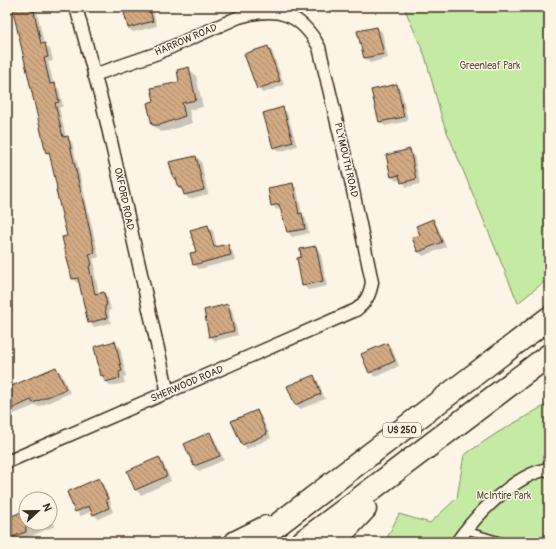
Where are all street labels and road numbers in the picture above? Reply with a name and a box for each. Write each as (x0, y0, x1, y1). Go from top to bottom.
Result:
street label: HARROW ROAD (153, 22, 219, 58)
street label: PLYMOUTH ROAD (332, 122, 360, 198)
street label: OXFORD ROAD (112, 167, 136, 231)
street label: SHERWOOD ROAD (149, 363, 225, 405)
road number: US 250 (383, 423, 421, 437)

